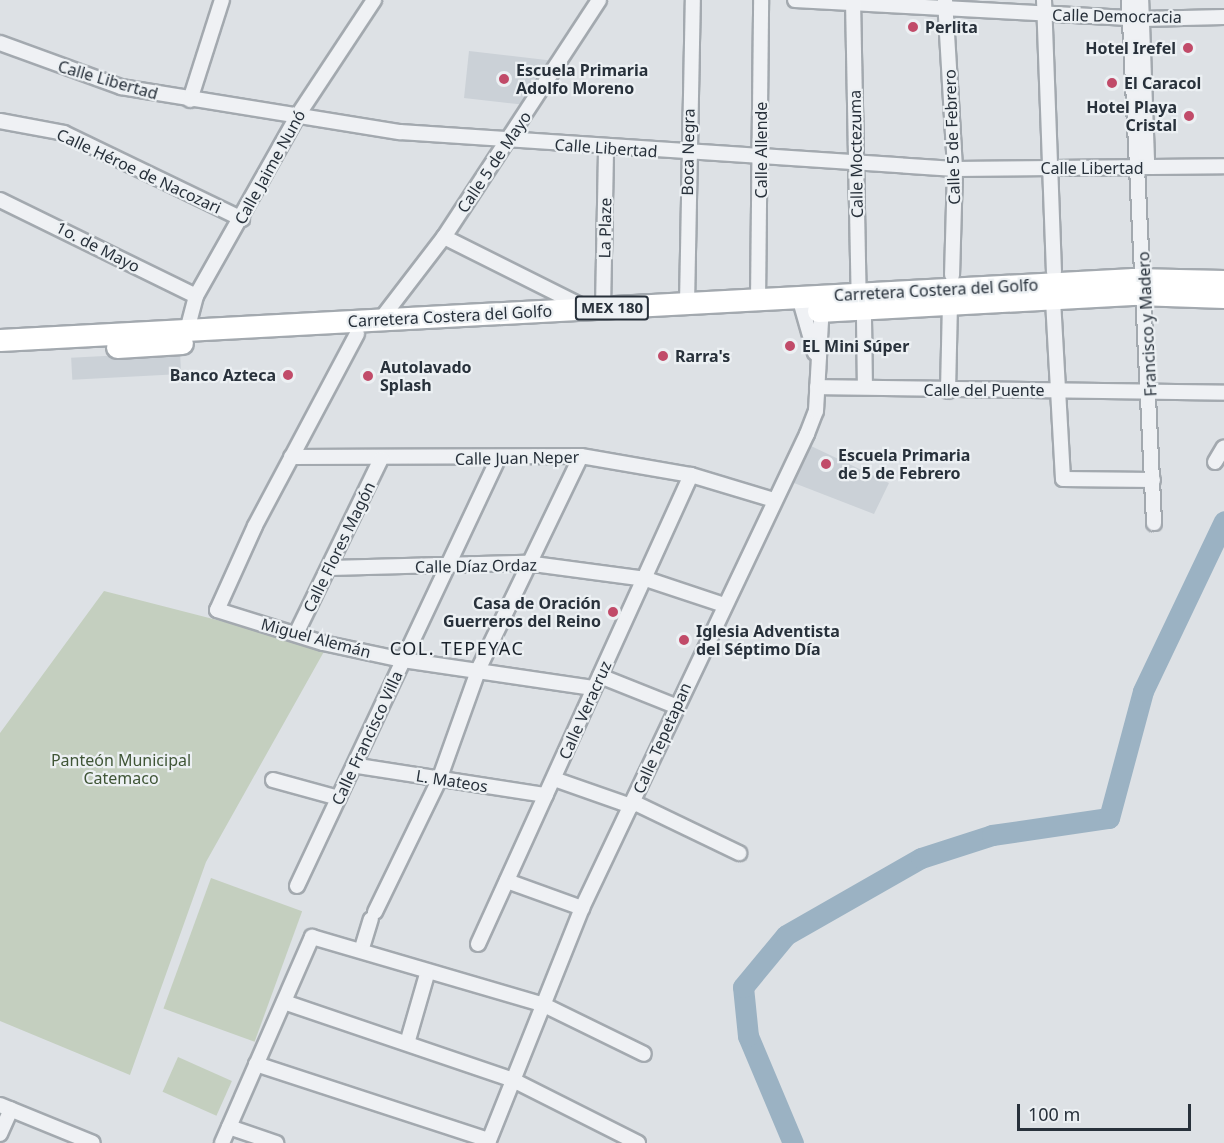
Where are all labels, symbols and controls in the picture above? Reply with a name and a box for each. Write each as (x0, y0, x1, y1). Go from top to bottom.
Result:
street label: Calle Democracia (1052, 5, 1182, 27)
place label: Perlita (925, 17, 978, 37)
marker: Perlita (906, 20, 920, 34)
place label: Hotel Irefel (1085, 38, 1176, 58)
marker: Hotel Irefel (1181, 41, 1195, 55)
street label: Calle Libertad (56, 57, 160, 103)
place label: Escuela Primaria Adolfo Moreno (516, 60, 648, 98)
street label: Calle 5 de Febrero (940, 69, 964, 205)
marker: Escuela Primaria Adolfo Moreno (497, 72, 511, 86)
place label: El Caracol (1124, 73, 1201, 93)
marker: El Caracol (1105, 76, 1119, 90)
street label: Calle Moctezuma (845, 90, 867, 218)
place label: Hotel Playa Cristal (1086, 97, 1177, 135)
street label: Calle Allende (751, 102, 771, 198)
street label: Calle Jaime Nunó (231, 106, 309, 228)
street label: Calle 5 de Mayo (453, 108, 535, 216)
street label: Boca Negra (678, 108, 698, 196)
marker: Hotel Playa Cristal (1182, 109, 1196, 123)
street label: Calle Héroe de Nacozari (54, 124, 224, 218)
street label: Calle Libertad (554, 135, 658, 161)
street label: Calle Libertad (1040, 158, 1144, 178)
street label: La Plaze (595, 197, 615, 259)
street label: 1o. de Mayo (53, 218, 143, 276)
street label: Francisco y Madero (1134, 251, 1160, 397)
street label: Carretera Costera del Golfo (833, 275, 1039, 305)
road number: MEX 180 (574, 296, 650, 320)
street label: Carretera Costera del Golfo (347, 301, 553, 331)
place label: EL Mini Súper (802, 336, 909, 356)
marker: EL Mini Súper (783, 339, 797, 353)
place label: Rarra's (675, 346, 730, 366)
marker: Rarra's (656, 349, 670, 363)
place label: Autolavado Splash (380, 357, 472, 395)
place label: Banco Azteca (170, 365, 276, 385)
marker: Banco Azteca (281, 368, 295, 382)
marker: Autolavado Splash (361, 369, 375, 383)
street label: Calle del Puente (924, 380, 1044, 400)
place label: Escuela Primaria de 5 de Febrero (838, 445, 970, 483)
street label: Calle Juan Neper (455, 447, 579, 469)
marker: Escuela Primaria de 5 de Febrero (819, 457, 833, 471)
street label: Calle Flores Magón (299, 479, 379, 615)
street label: Calle Díaz Ordaz (415, 555, 537, 577)
place label: Casa de Oración Guerreros del Reino (443, 593, 601, 631)
marker: Casa de Oración Guerreros del Reino (606, 605, 620, 619)
street label: Miguel Alemán (259, 614, 373, 662)
place label: Iglesia Adventista del Séptimo Día (696, 621, 840, 659)
marker: Iglesia Adventista del Séptimo Día (677, 633, 691, 647)
district label: COL. TEPEYAC (390, 637, 524, 659)
street label: Calle Veracruz (555, 658, 615, 762)
street label: Calle Francisco Villa (327, 668, 407, 808)
street label: Calle Tepetapan (629, 679, 695, 797)
park label: Panteón Municipal Catemaco (51, 750, 191, 788)
street label: L. Mateos (415, 766, 489, 796)
scale bar (1020, 1092, 1194, 1130)
text: 100 m (1028, 1102, 1080, 1126)

